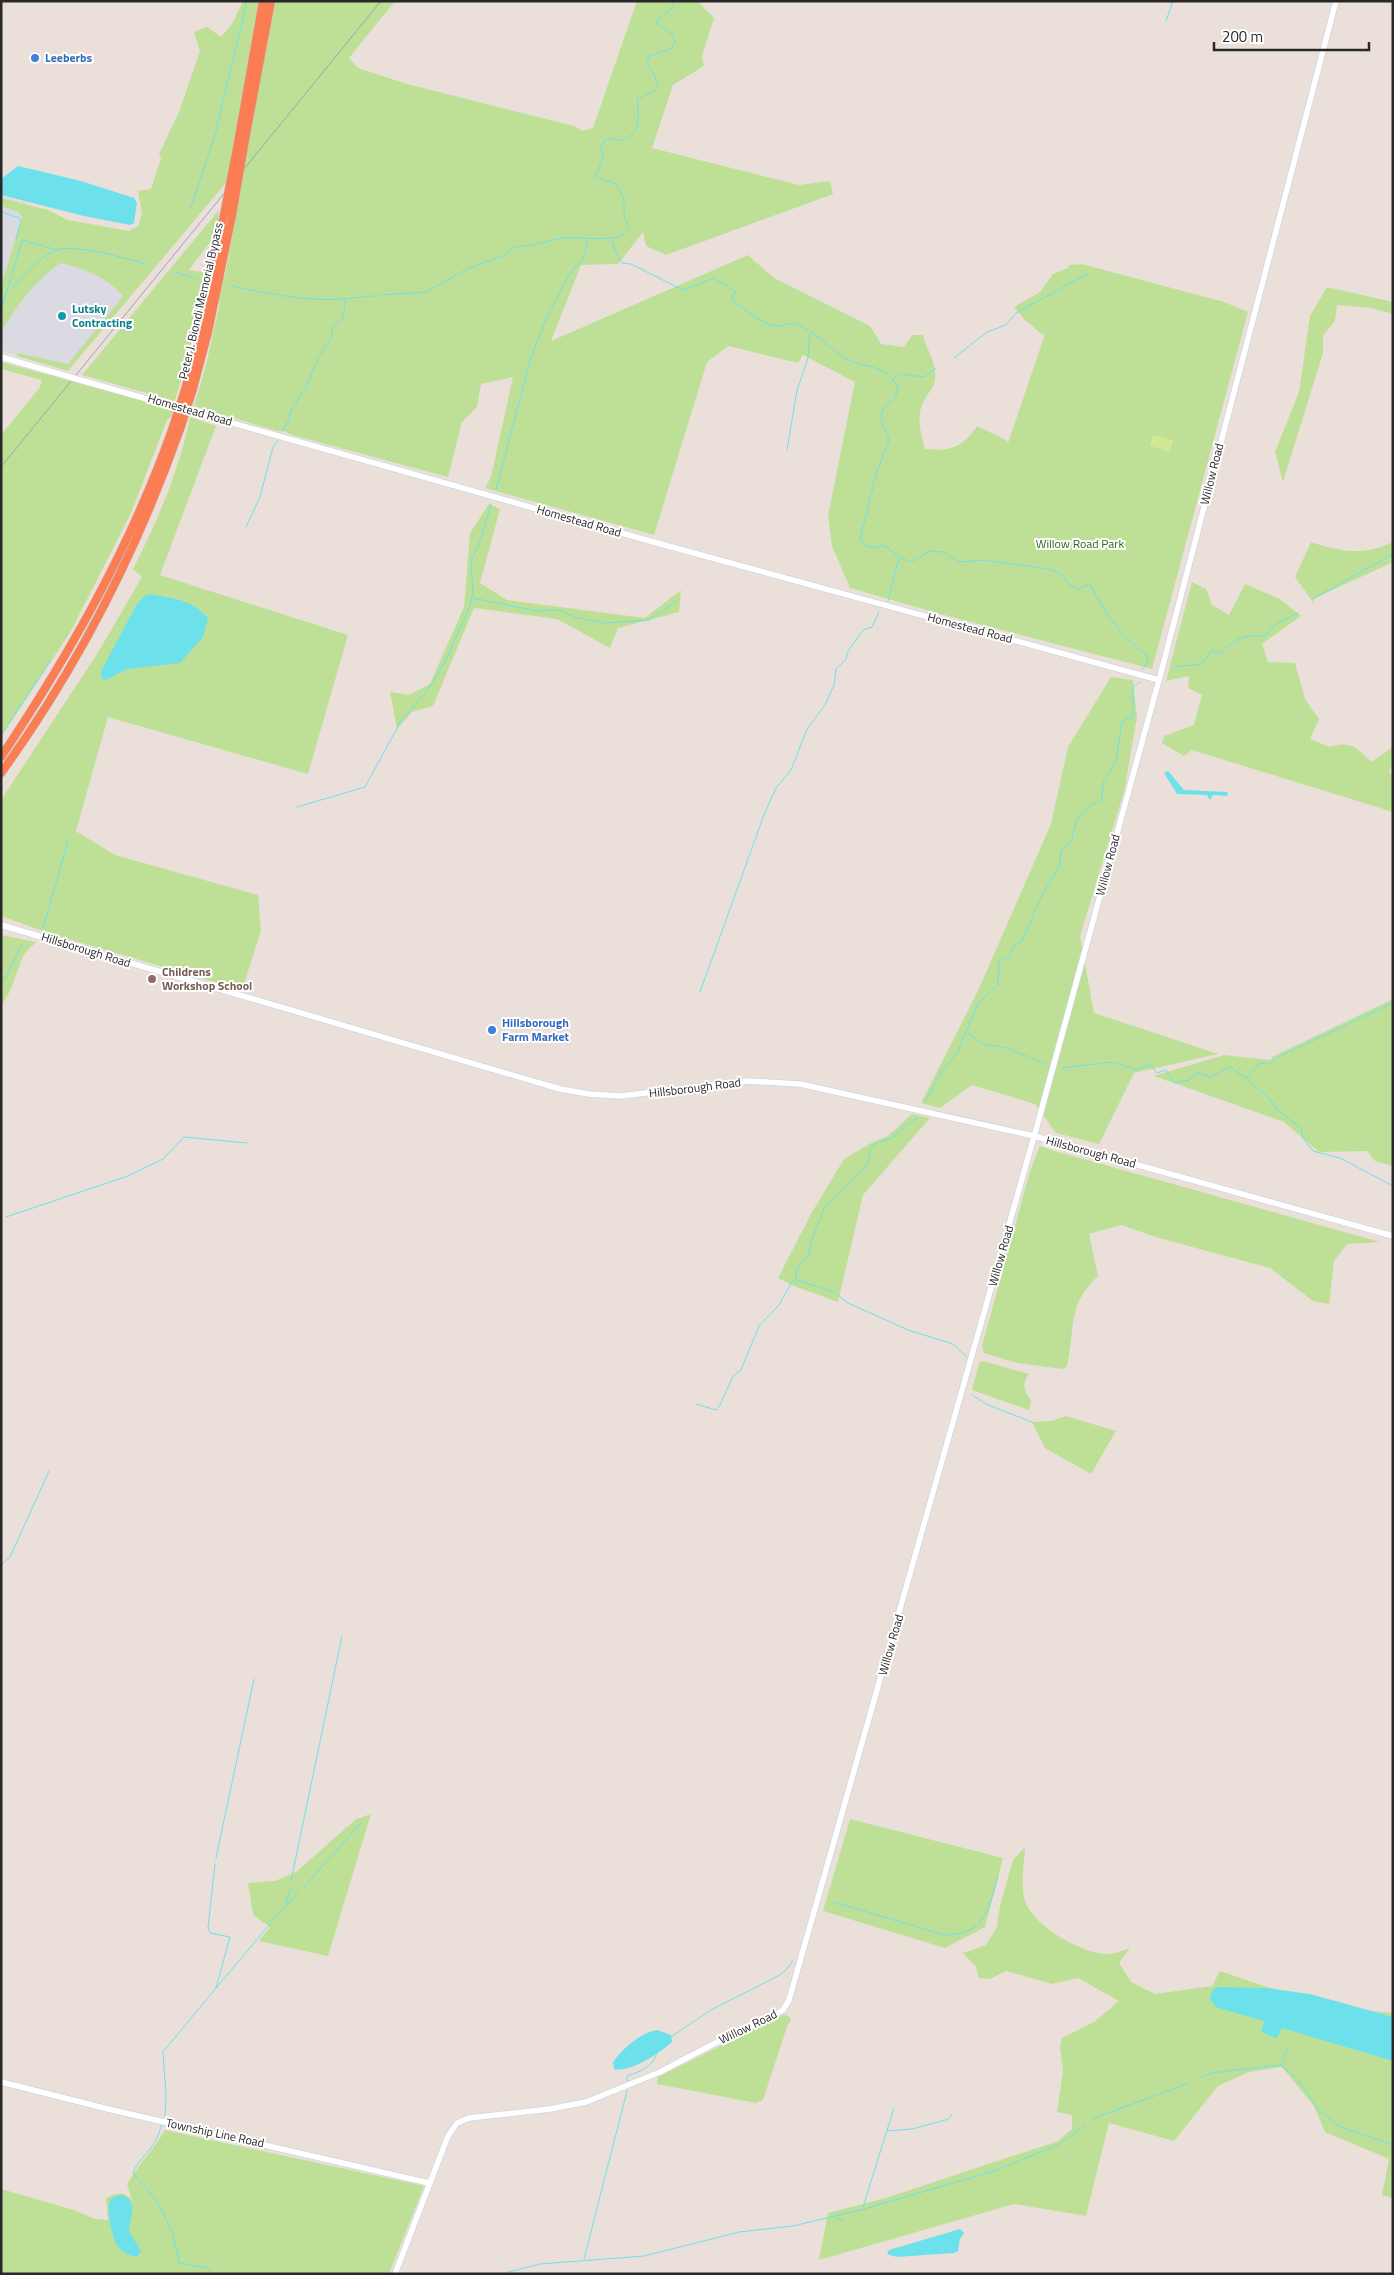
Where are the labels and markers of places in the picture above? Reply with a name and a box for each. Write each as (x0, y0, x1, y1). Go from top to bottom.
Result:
place label: Leeberbs (45, 48, 93, 67)
marker: Leeberbs (29, 52, 41, 64)
place label: Lutsky Contracting (72, 299, 133, 332)
marker: Lutsky Contracting (56, 310, 68, 322)
place label: Childrens Workshop School (162, 962, 252, 995)
marker: Childrens Workshop School (146, 973, 158, 985)
place label: Hillsborough Farm Market (502, 1013, 570, 1046)
marker: Hillsborough Farm Market (486, 1024, 498, 1036)

